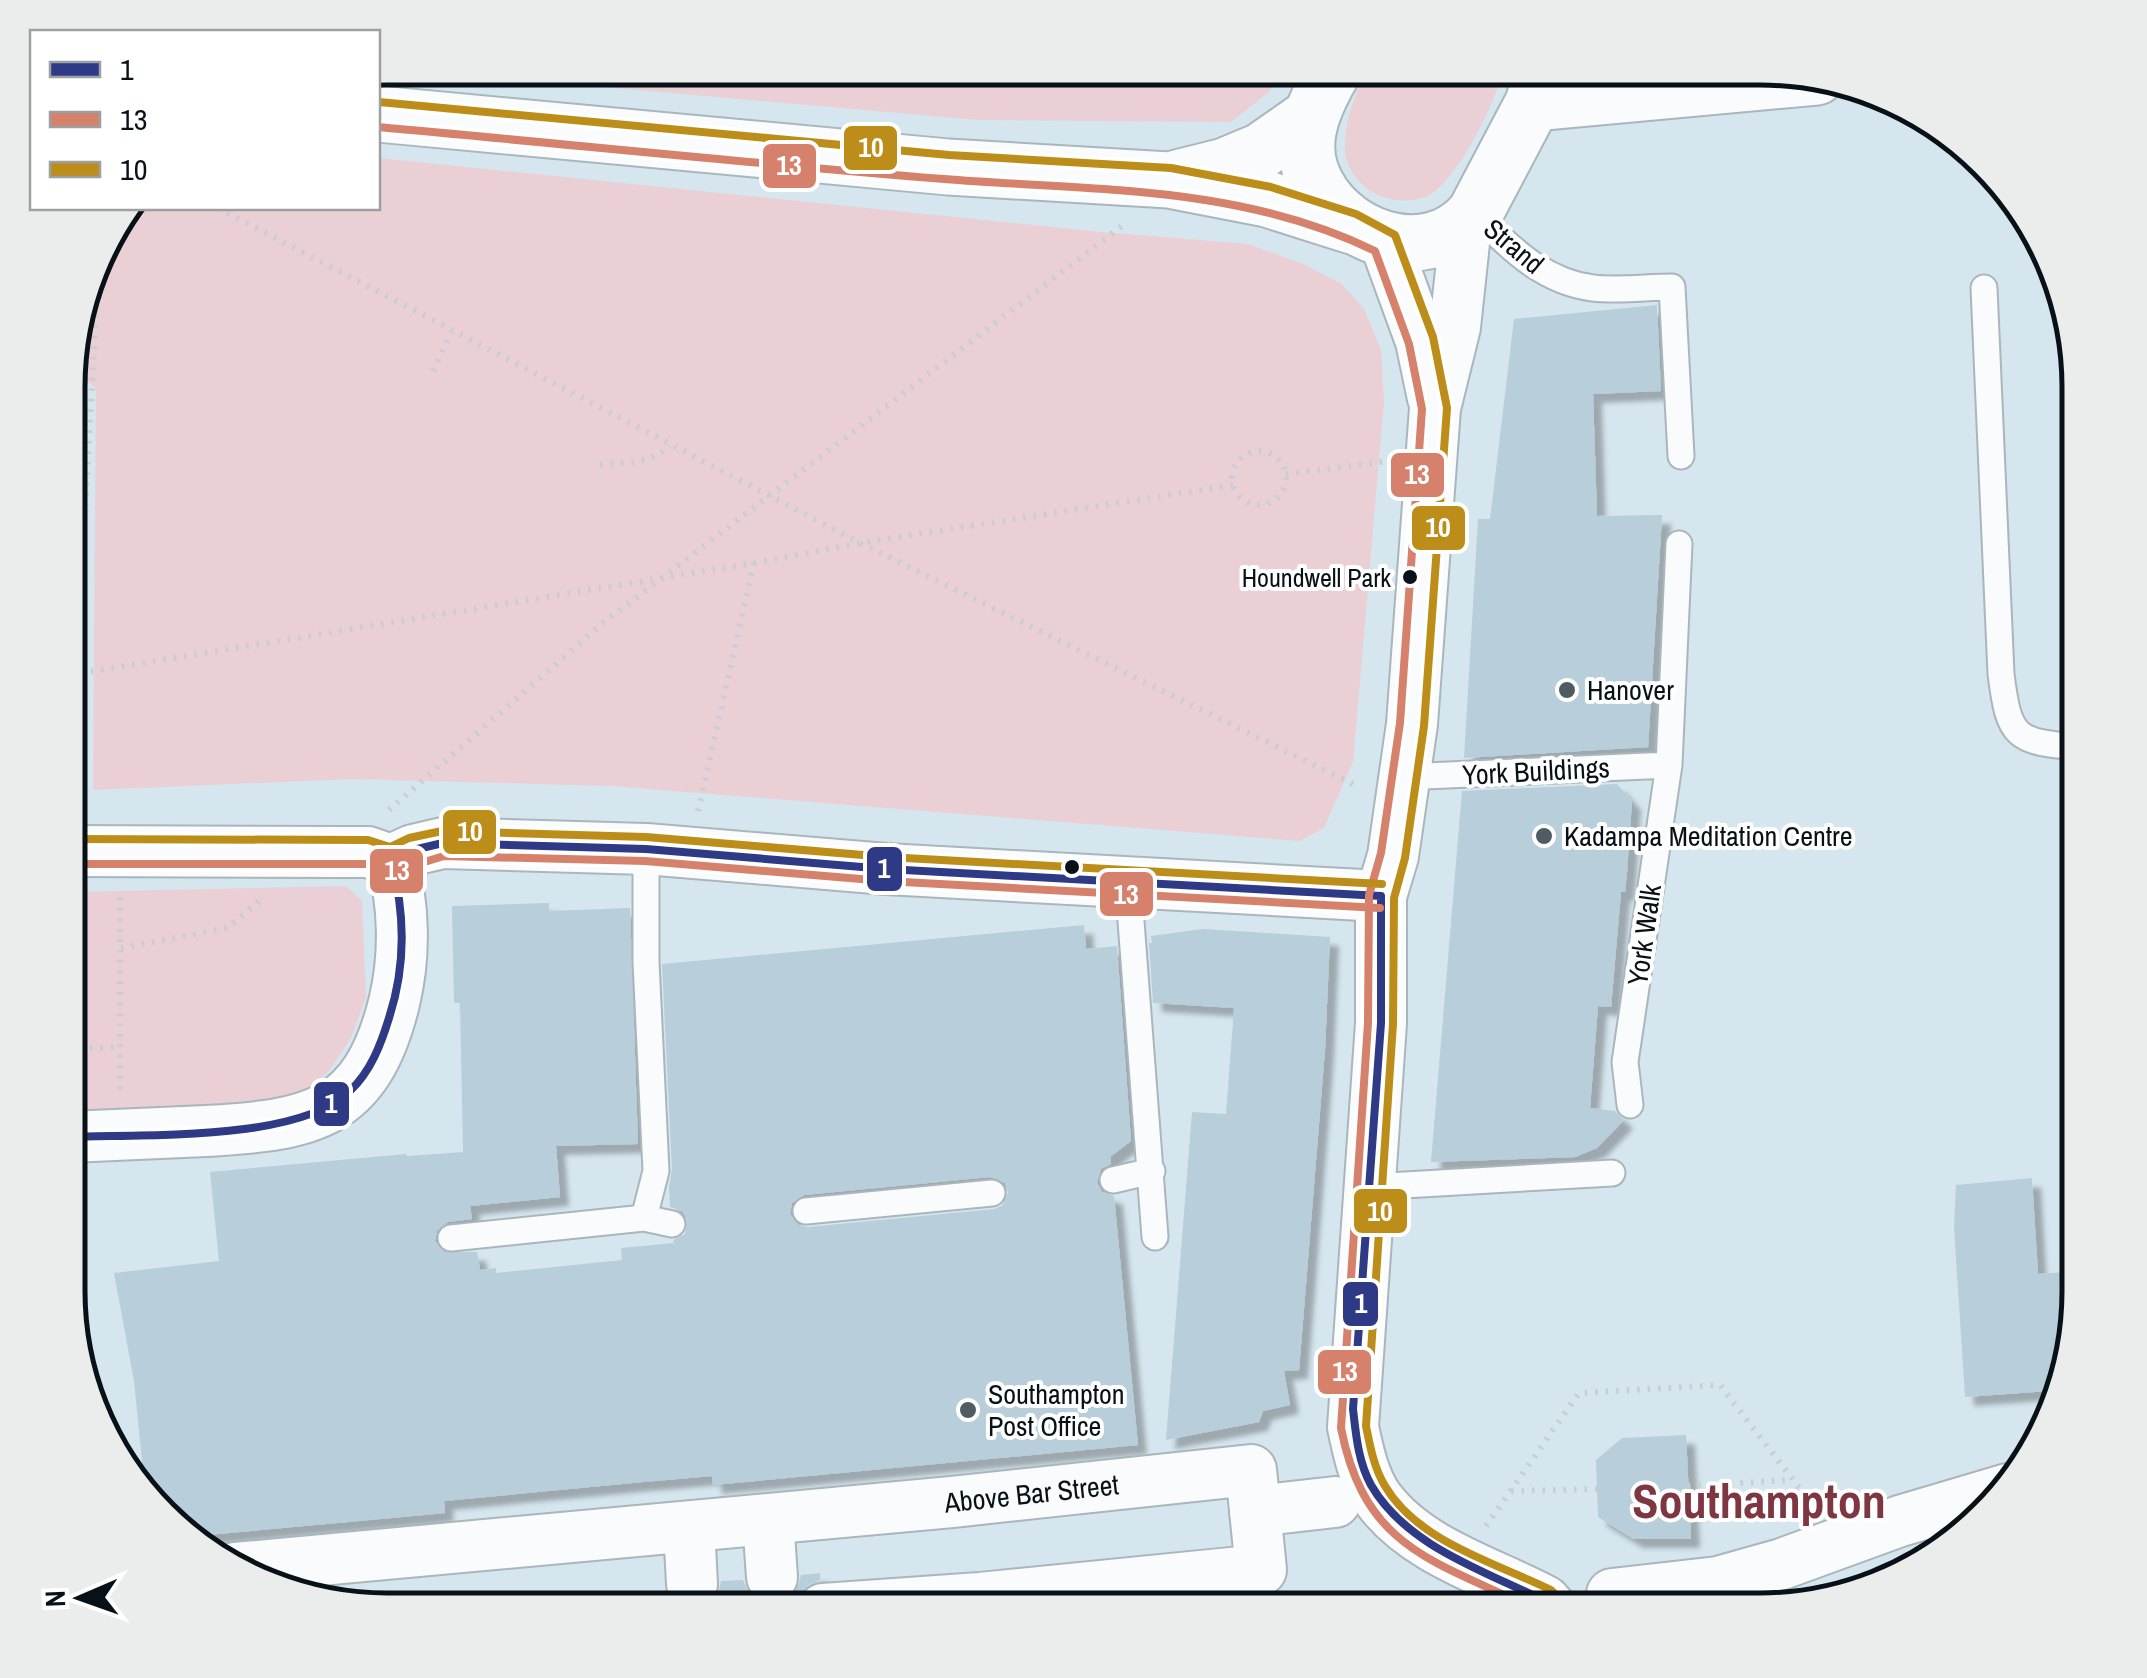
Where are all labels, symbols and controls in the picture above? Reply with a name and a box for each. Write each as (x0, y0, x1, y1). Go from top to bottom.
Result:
legend (30, 30, 380, 210)
text: 1 (120, 49, 134, 89)
text: 13 (120, 99, 147, 139)
line badge: 10 (842, 124, 899, 172)
text: 10 (858, 128, 884, 166)
line badge: 13 (761, 142, 818, 190)
text: 13 (776, 146, 802, 184)
text: 10 (120, 149, 147, 189)
street label: Strand (1476, 210, 1552, 282)
line badge: 13 (1389, 451, 1446, 499)
text: 13 (1404, 455, 1430, 493)
line badge: 10 (1410, 504, 1467, 552)
text: 10 (1425, 508, 1451, 546)
place label: Houndwell Park (1242, 560, 1391, 595)
marker: Houndwell Park (1400, 567, 1420, 587)
place label: Hanover (1587, 671, 1674, 709)
marker: Hanover (1556, 679, 1578, 701)
street label: York Buildings (1461, 748, 1611, 794)
line badge: 10 (441, 808, 498, 856)
text: 10 (457, 812, 483, 850)
place label: Kadampa Meditation Centre (1564, 817, 1852, 855)
marker: Kadampa Meditation Centre (1533, 825, 1555, 847)
line badge: 1 (865, 845, 904, 893)
line badge: 13 (368, 847, 425, 895)
text: 1 (878, 849, 891, 887)
text: 13 (384, 851, 410, 889)
unlabelled marker (1062, 857, 1082, 877)
line badge: 13 (1098, 870, 1155, 918)
text: 13 (1113, 875, 1139, 913)
street label: York Walk (1618, 881, 1670, 988)
line badge: 1 (312, 1080, 351, 1128)
text: 1 (325, 1084, 338, 1122)
line badge: 10 (1352, 1187, 1409, 1235)
text: 10 (1367, 1192, 1393, 1230)
line badge: 1 (1341, 1280, 1380, 1328)
text: 1 (1355, 1284, 1368, 1322)
line badge: 13 (1316, 1348, 1373, 1396)
text: 13 (1332, 1352, 1358, 1390)
place label: Southampton Post Office (988, 1375, 1125, 1445)
marker: Southampton Post Office (957, 1399, 979, 1421)
street label: Above Bar Street (941, 1465, 1121, 1522)
district label: Southampton (1632, 1468, 1886, 1533)
north arrow (30, 1548, 130, 1648)
text: N (36, 1590, 74, 1608)

